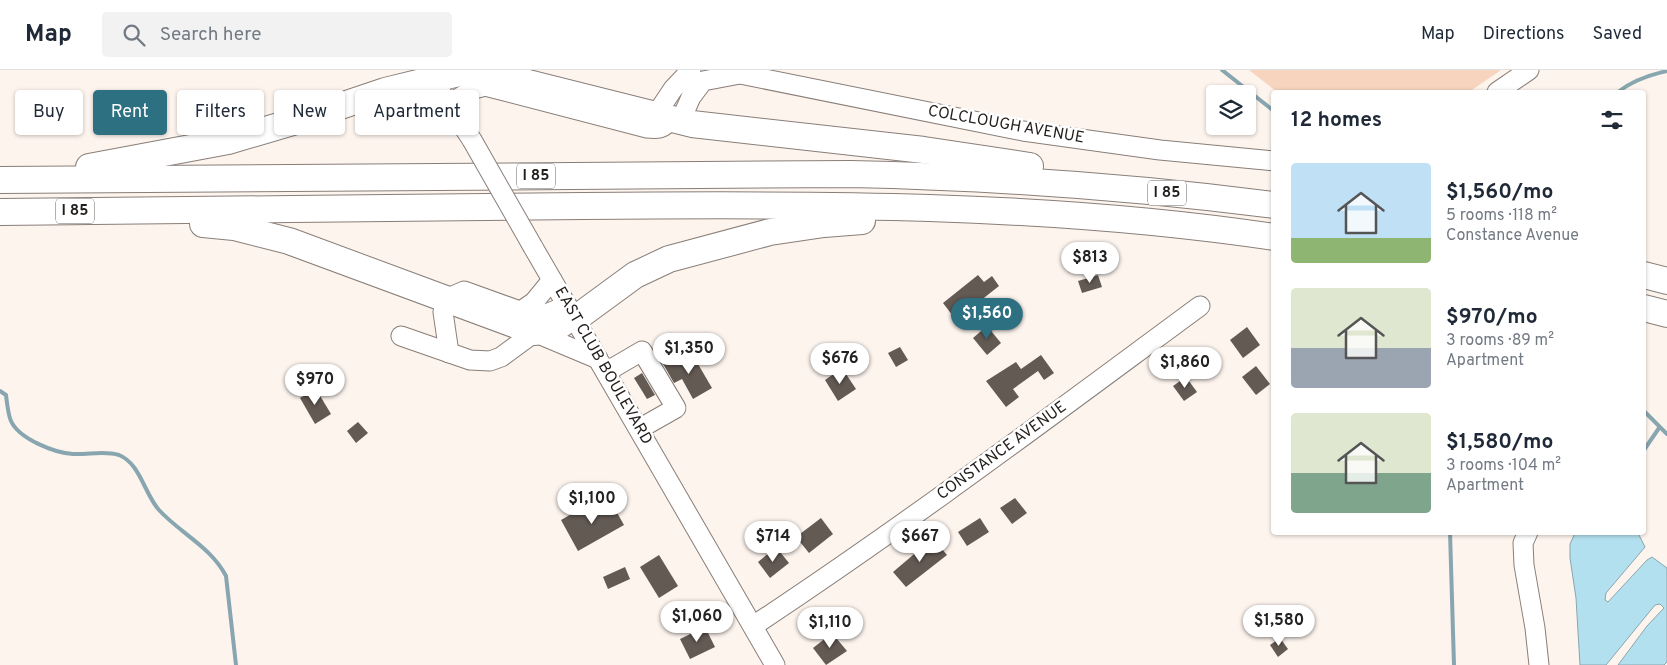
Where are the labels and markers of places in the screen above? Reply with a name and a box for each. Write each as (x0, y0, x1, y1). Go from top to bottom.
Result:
pin: $813 (1060, 242, 1120, 284)
pin: $1,560 (946, 298, 1028, 340)
pin: $1,350 (648, 332, 730, 375)
pin: $676 (810, 342, 870, 385)
pin: $1,860 (1144, 346, 1226, 389)
pin: $970 (285, 364, 345, 406)
pin: $1,100 (551, 482, 633, 525)
pin: $714 (743, 520, 803, 563)
pin: $667 (890, 520, 950, 563)
pin: $1,060 (656, 600, 738, 643)
pin: $1,580 (1238, 604, 1320, 647)
pin: $1,110 (789, 606, 871, 649)

